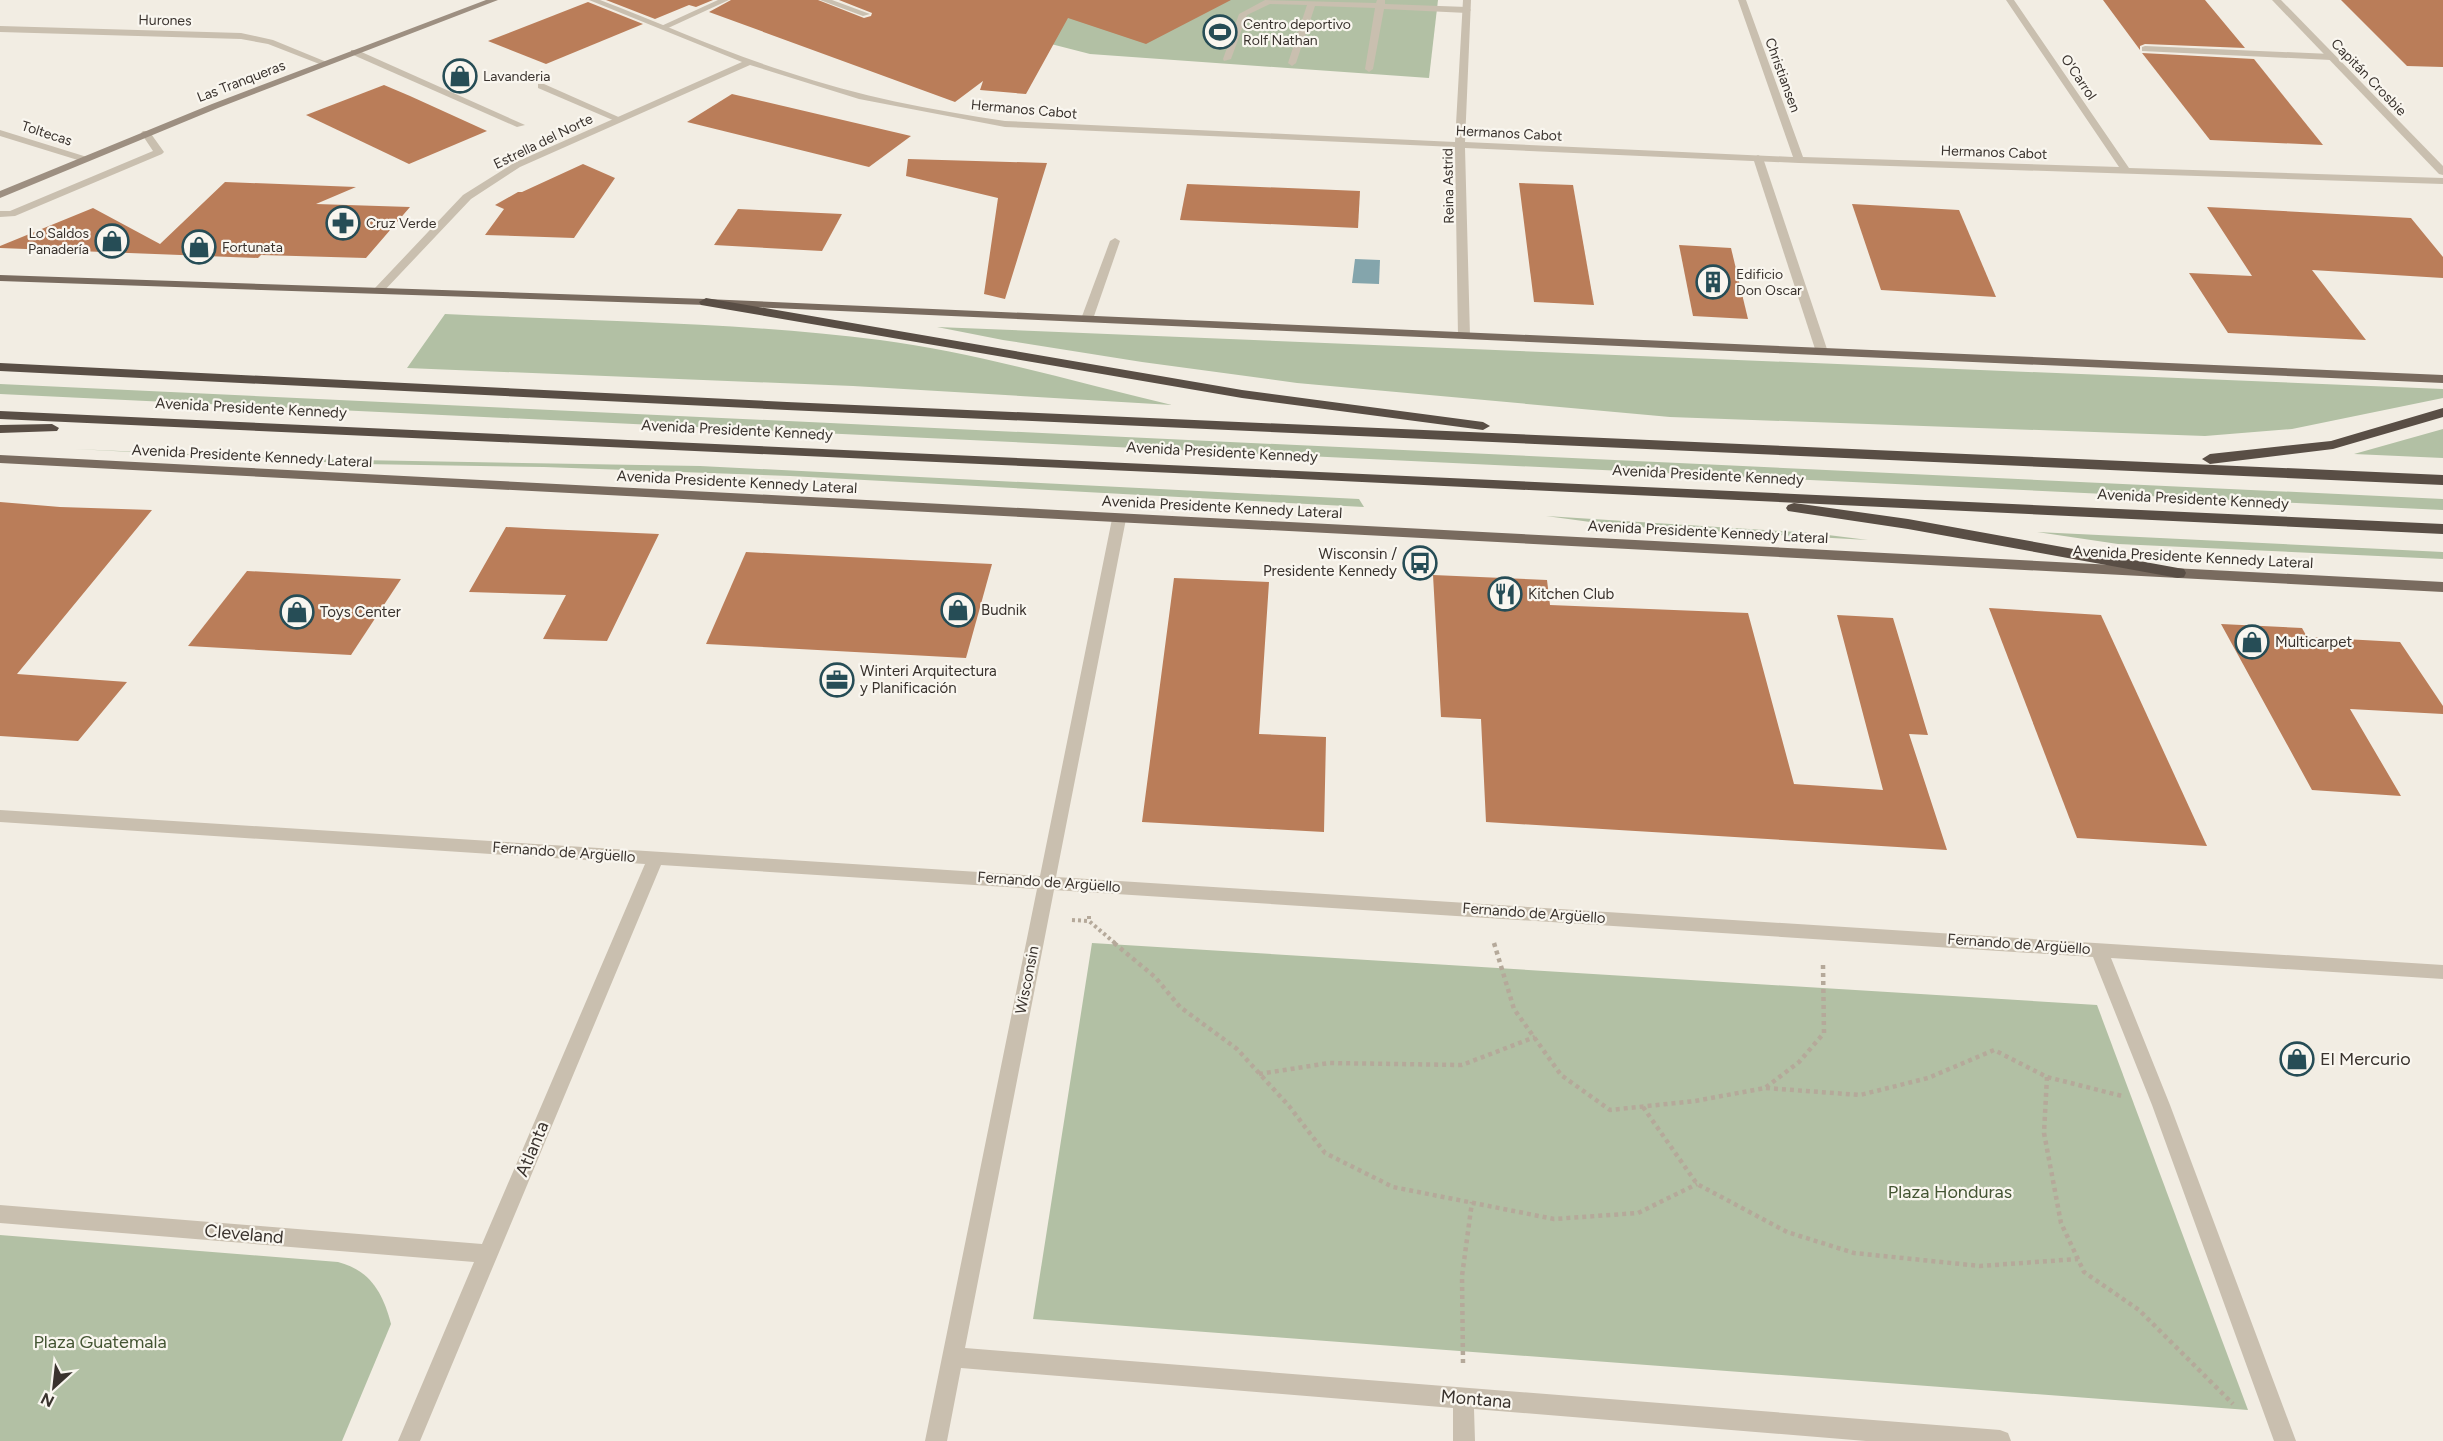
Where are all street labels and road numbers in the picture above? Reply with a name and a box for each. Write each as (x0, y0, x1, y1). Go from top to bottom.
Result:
street label: Hurones (138, 12, 192, 29)
street label: Capitán Crosbie (2327, 35, 2410, 120)
street label: Christiansen (1761, 36, 1804, 115)
street label: O'Carrol (2057, 51, 2100, 103)
street label: Las Tranqueras (195, 57, 288, 106)
street label: Hermanos Cabot (970, 96, 1078, 123)
street label: Estrella del Norte (491, 110, 596, 173)
street label: Toltecas (19, 117, 74, 150)
street label: Hermanos Cabot (1455, 122, 1563, 145)
street label: Hermanos Cabot (1940, 142, 2048, 163)
street label: Reina Astrid (1439, 148, 1458, 224)
street label: Avenida Presidente Kennedy (155, 394, 347, 422)
street label: Avenida Presidente Kennedy (641, 416, 833, 444)
street label: Avenida Presidente Kennedy (1126, 438, 1318, 466)
street label: Avenida Presidente Kennedy Lateral (131, 441, 373, 471)
street label: Avenida Presidente Kennedy (1612, 461, 1804, 489)
street label: Avenida Presidente Kennedy Lateral (616, 467, 858, 497)
street label: Avenida Presidente Kennedy (2097, 485, 2289, 513)
street label: Avenida Presidente Kennedy Lateral (1101, 492, 1343, 522)
street label: Avenida Presidente Kennedy Lateral (1587, 517, 1829, 547)
street label: Avenida Presidente Kennedy Lateral (2072, 542, 2314, 572)
street label: Fernando de Argüello (492, 838, 636, 866)
street label: Fernando de Argüello (977, 868, 1121, 896)
street label: Fernando de Argüello (1462, 899, 1606, 927)
street label: Fernando de Argüello (1947, 930, 2091, 958)
street label: Wisconsin (1012, 944, 1042, 1016)
street label: Atlanta (511, 1118, 553, 1180)
street label: Cleveland (204, 1220, 284, 1248)
street label: Montana (1440, 1385, 1512, 1413)

